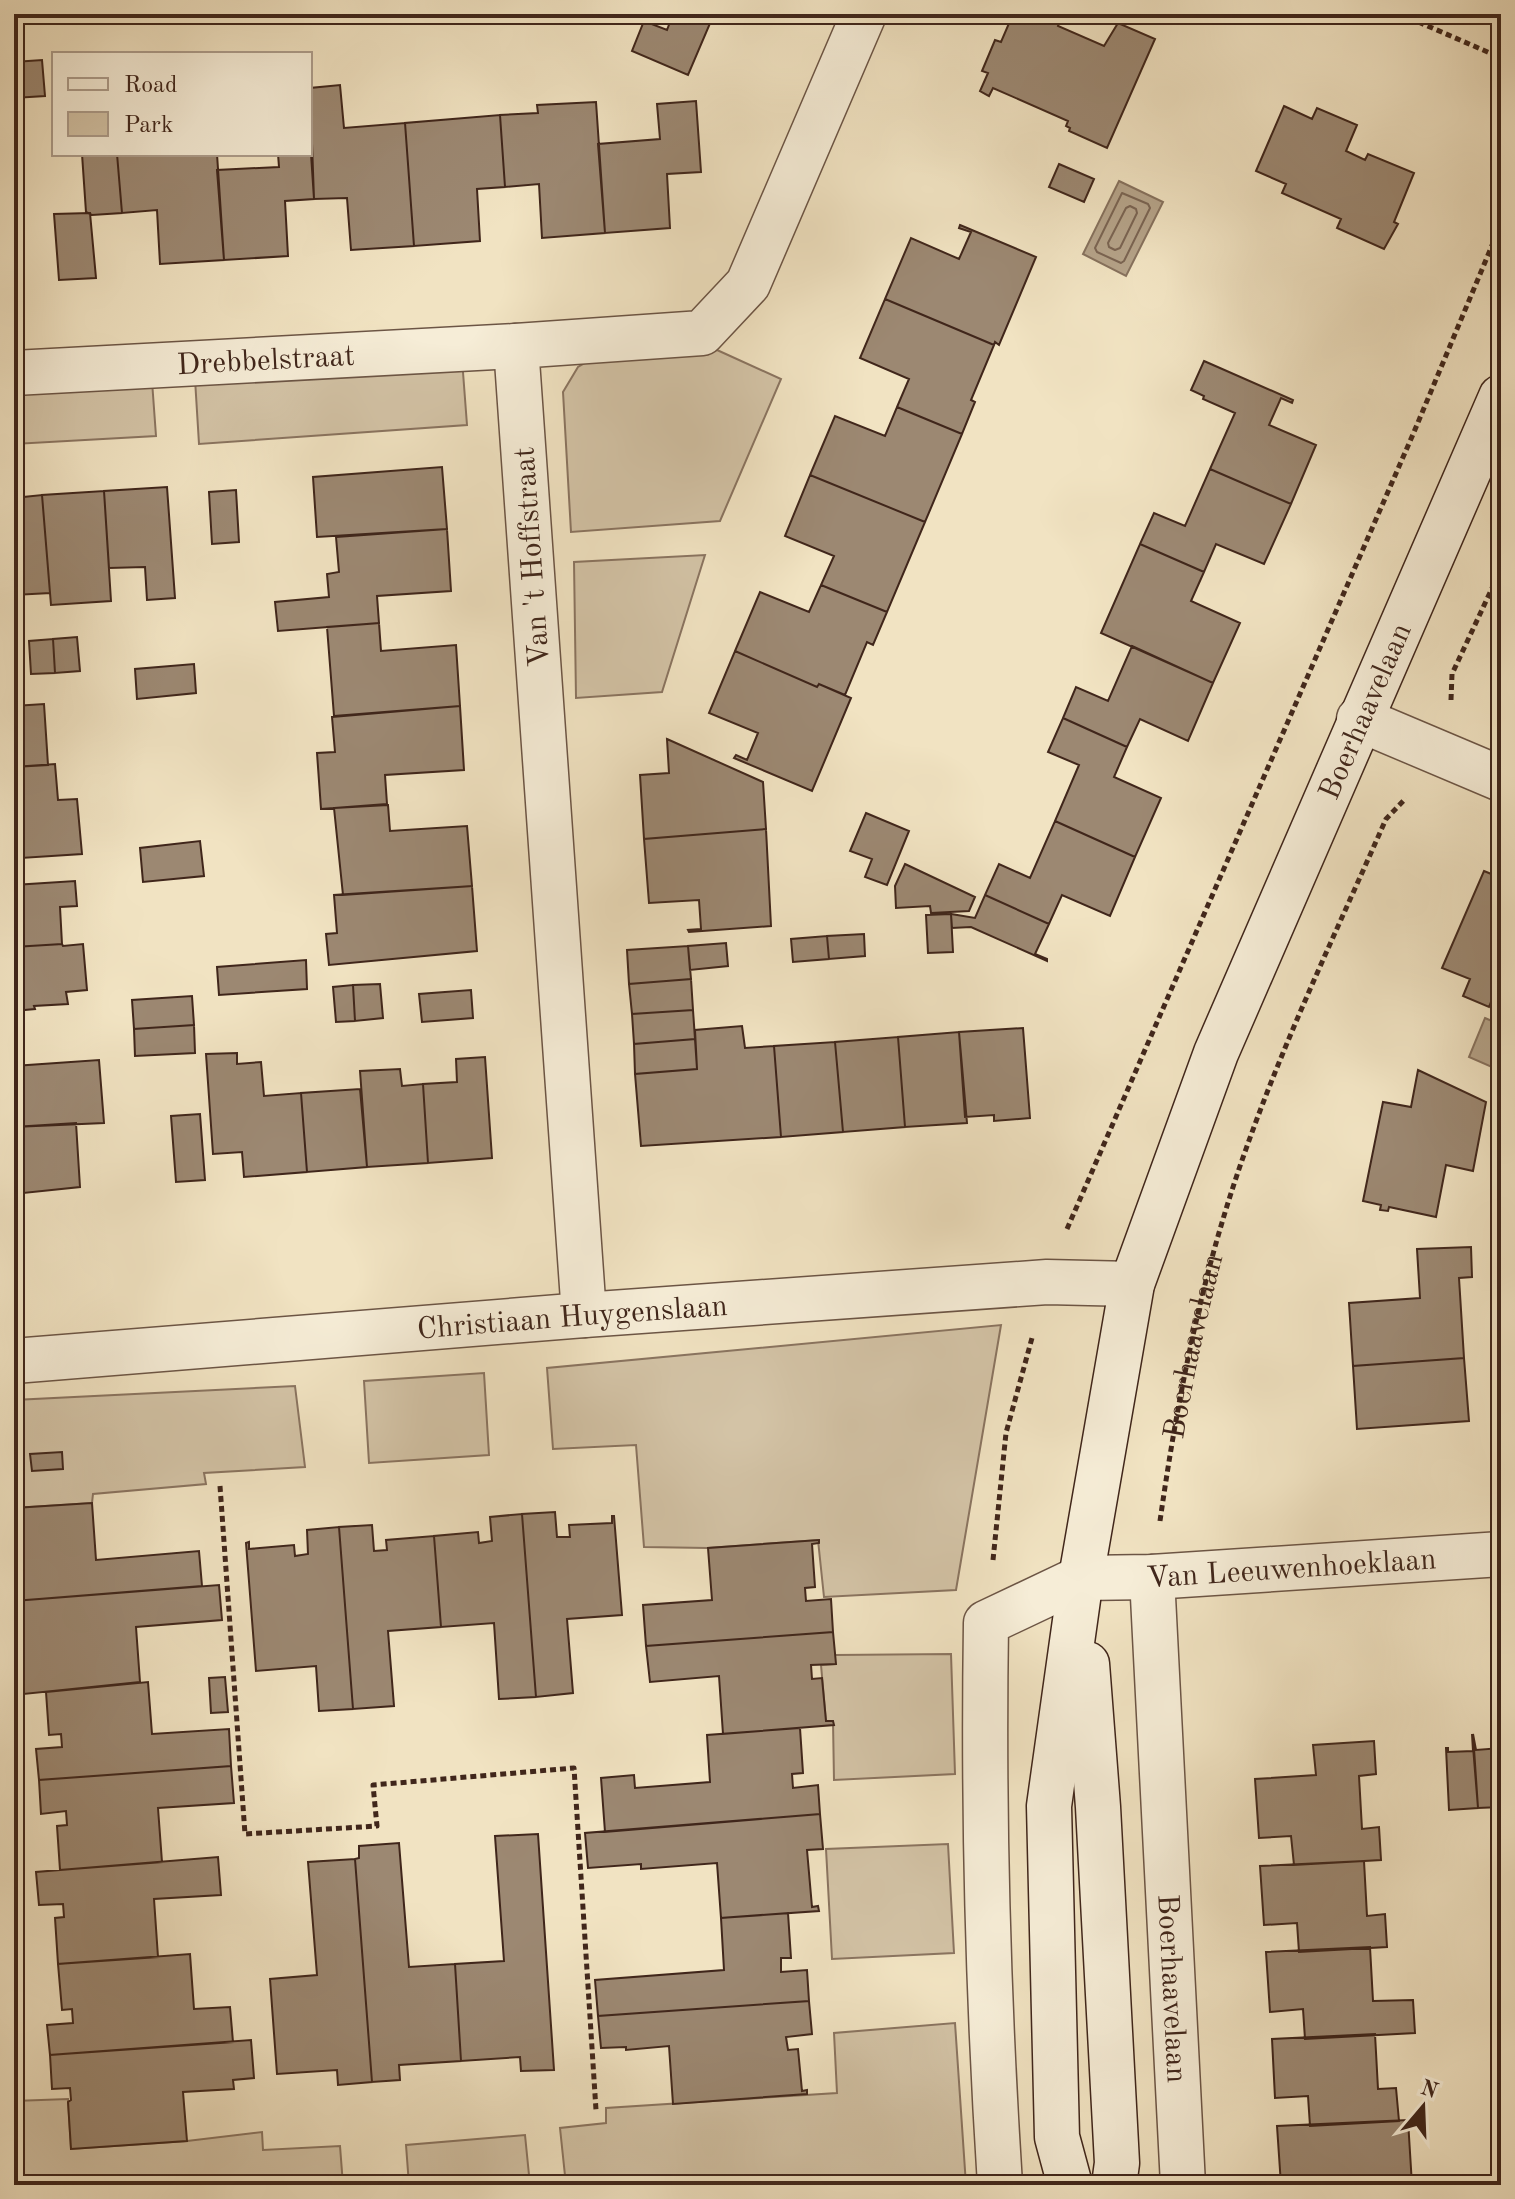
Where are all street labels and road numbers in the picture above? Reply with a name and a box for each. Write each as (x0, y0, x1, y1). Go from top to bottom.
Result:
street label: Drebbelstraat (176, 342, 356, 381)
street label: Van 't Hoffstraat (510, 446, 556, 668)
street label: Boerhaavelaan (1315, 619, 1418, 805)
street label: Boerhaavelaan (1160, 1251, 1229, 1441)
street label: Christiaan Huygenslaan (416, 1292, 729, 1345)
street label: Van Leeuwenhoeklaan (1145, 1545, 1437, 1594)
street label: Boerhaavelaan (1151, 1893, 1191, 2084)

